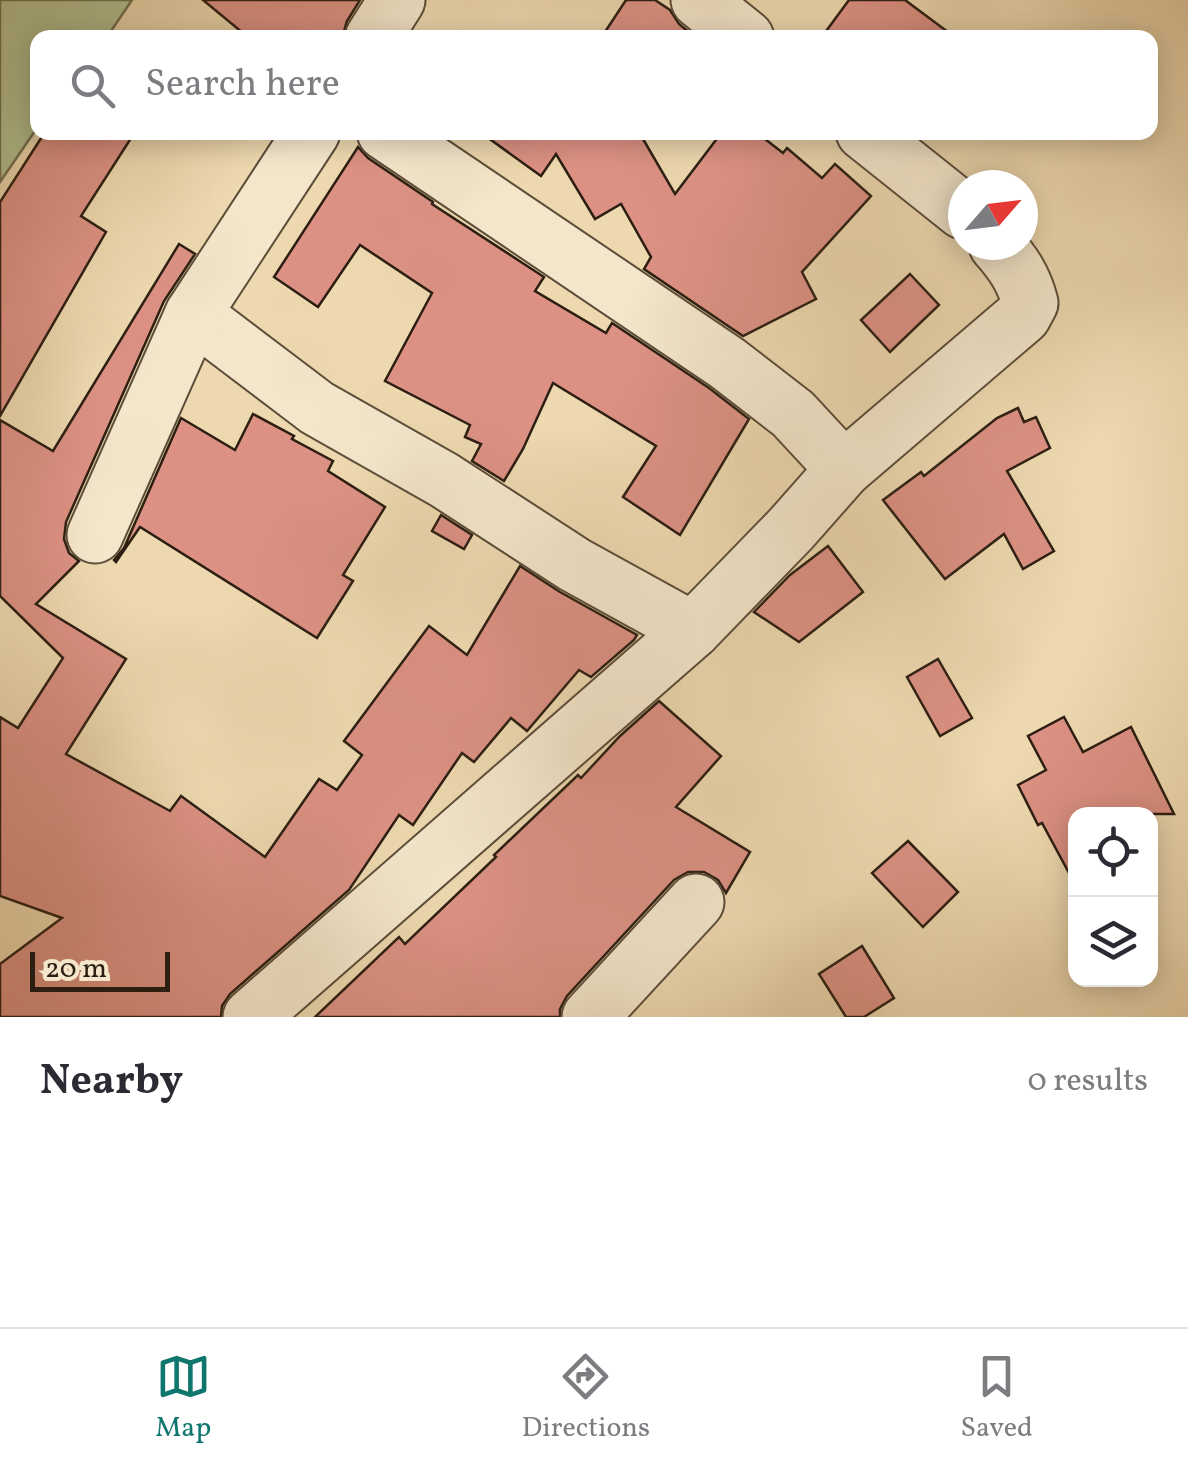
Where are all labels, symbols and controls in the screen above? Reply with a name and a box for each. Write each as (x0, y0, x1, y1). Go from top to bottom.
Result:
search box (30, 30, 1158, 140)
icon: search (65, 58, 120, 113)
text: Search here (145, 59, 340, 112)
north arrow (948, 170, 1038, 260)
map controls (1068, 807, 1158, 987)
button: locate (1068, 807, 1158, 897)
button: layers (1068, 897, 1158, 987)
scale bar (30, 947, 170, 991)
text: 20 m (45, 950, 107, 989)
text: Nearby (40, 1053, 183, 1112)
text: 0 results (1028, 1060, 1148, 1104)
tab: Map (155, 1349, 211, 1448)
tab: Directions (522, 1349, 650, 1448)
tab: Saved (961, 1349, 1033, 1448)

